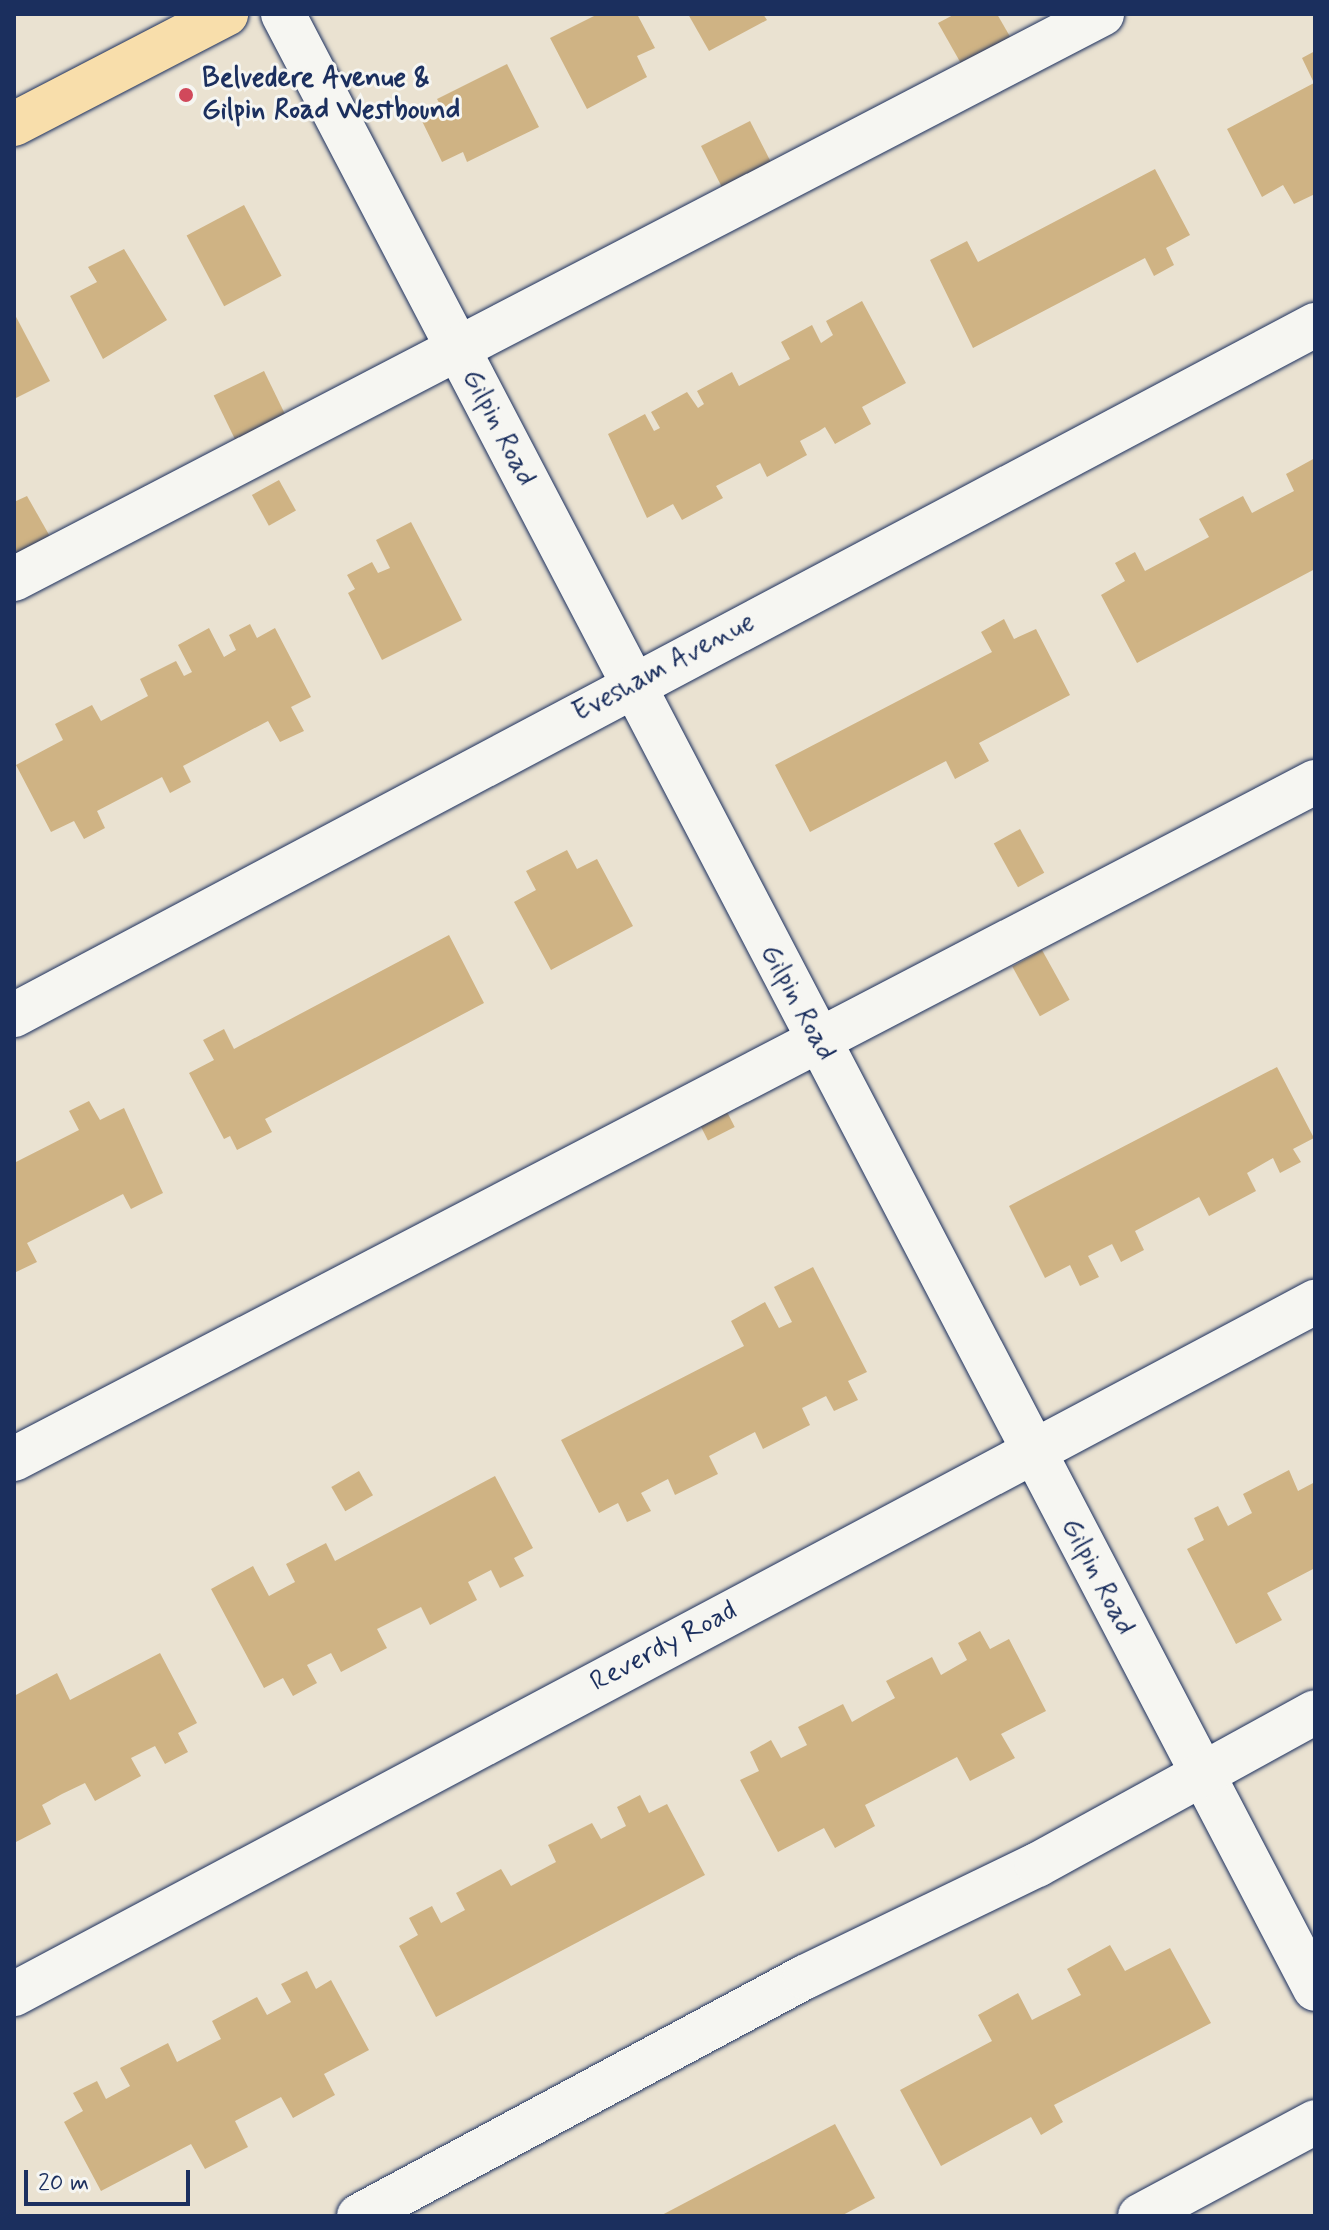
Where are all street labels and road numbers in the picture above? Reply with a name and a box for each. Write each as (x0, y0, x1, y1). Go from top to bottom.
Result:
street label: Gilpin Road (454, 364, 542, 492)
street label: Evesham Avenue (569, 607, 759, 729)
street label: Gilpin Road (752, 939, 842, 1067)
street label: Gilpin Road (1053, 1513, 1141, 1641)
street label: Reverdy Road (586, 1595, 742, 1699)

